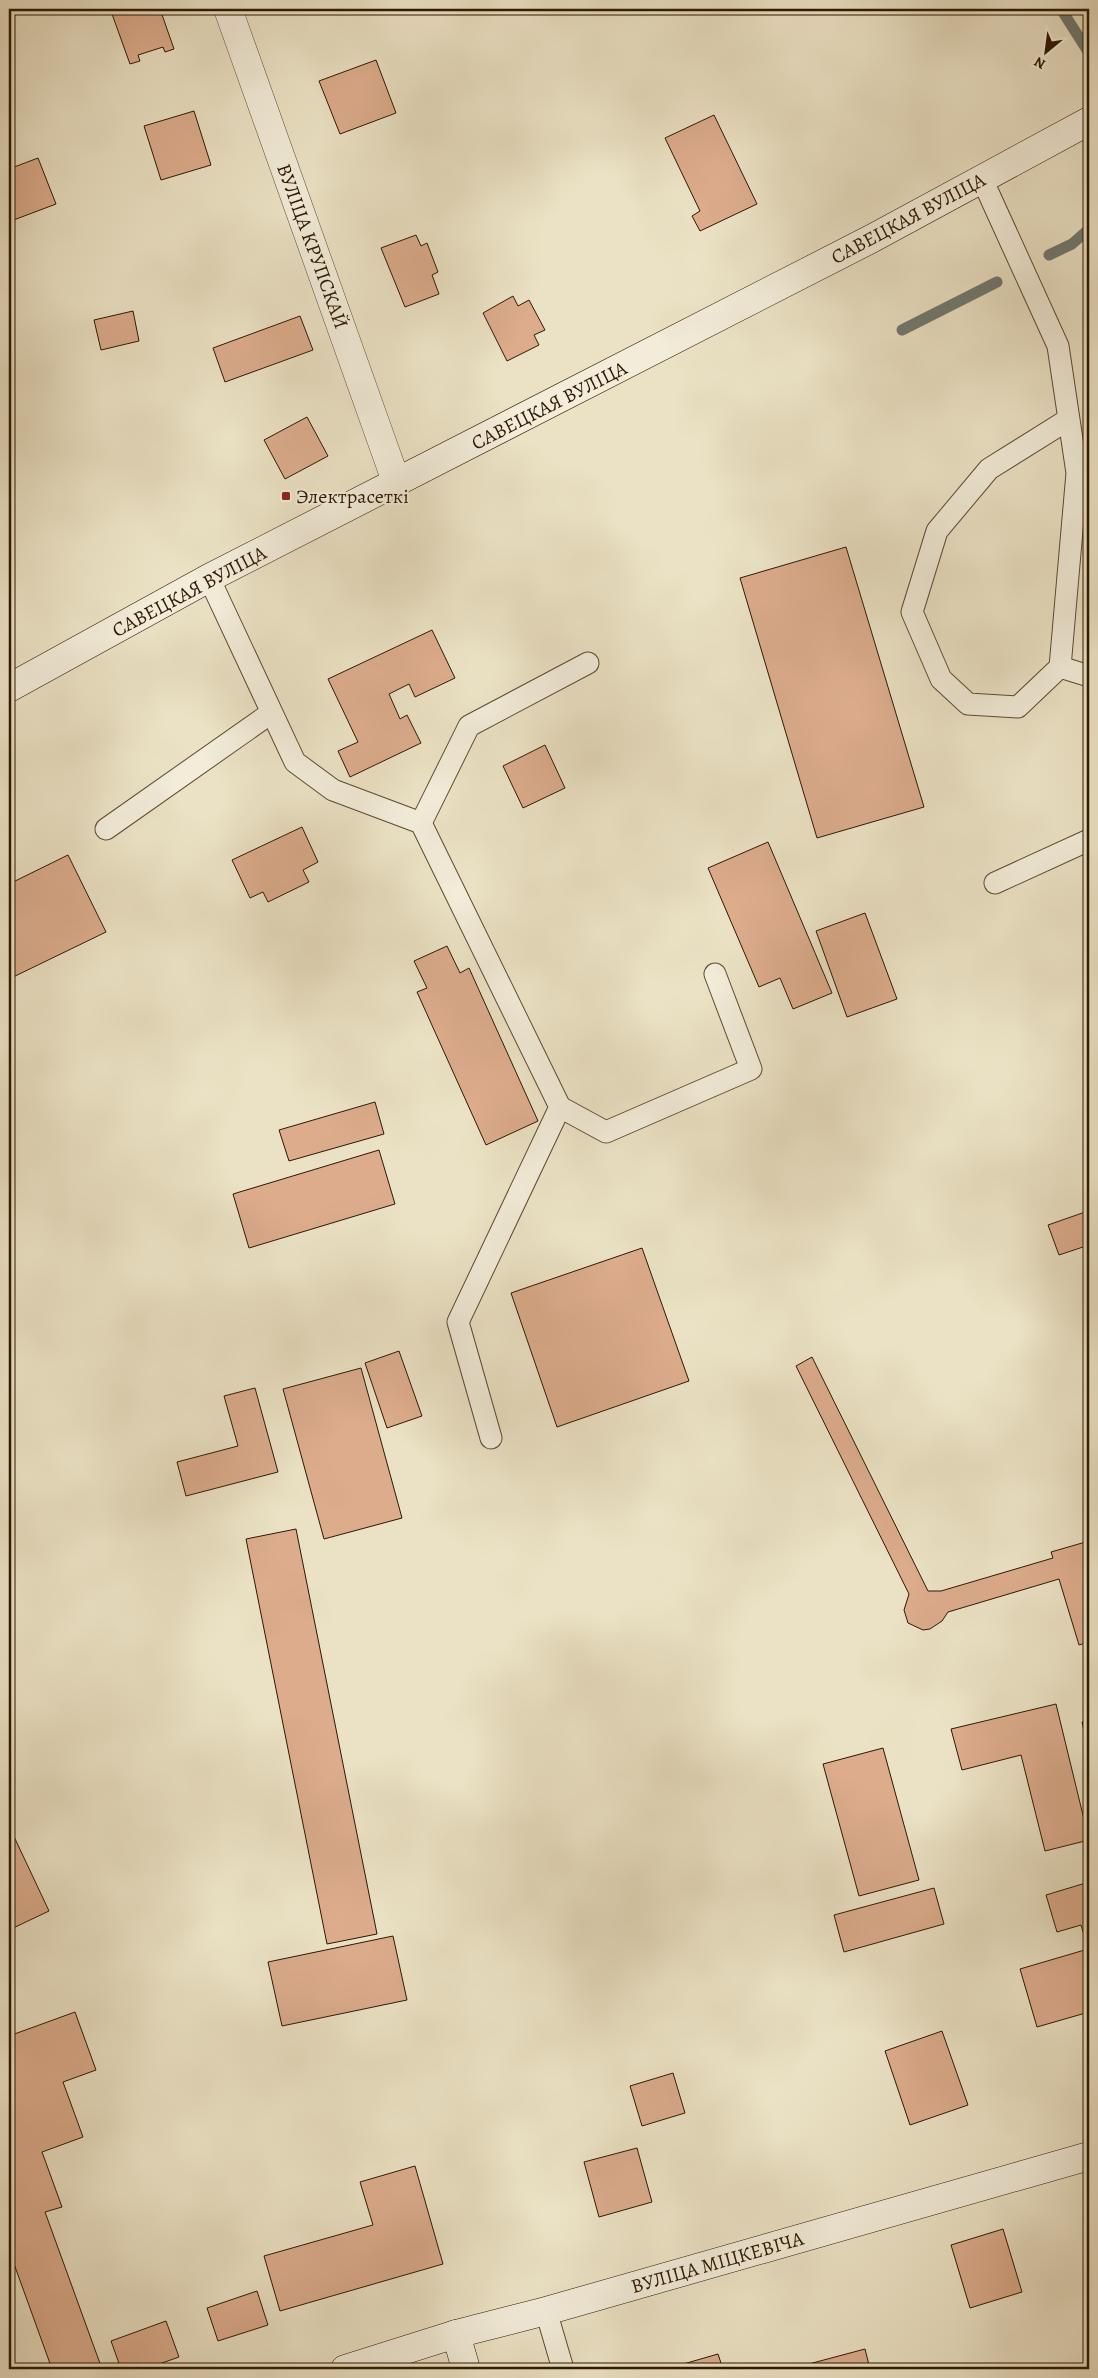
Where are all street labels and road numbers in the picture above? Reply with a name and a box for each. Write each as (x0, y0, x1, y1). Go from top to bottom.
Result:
street label: ВУЛІЦА КРУПСКАЙ (270, 160, 355, 333)
street label: САВЕЦКАЯ ВУЛІЦА (826, 166, 990, 271)
street label: САВЕЦКАЯ ВУЛІЦА (467, 354, 632, 456)
street label: САВЕЦКАЯ ВУЛІЦА (107, 539, 271, 644)
street label: ВУЛІЦА МІЦКЕВІЧА (628, 2225, 807, 2300)

